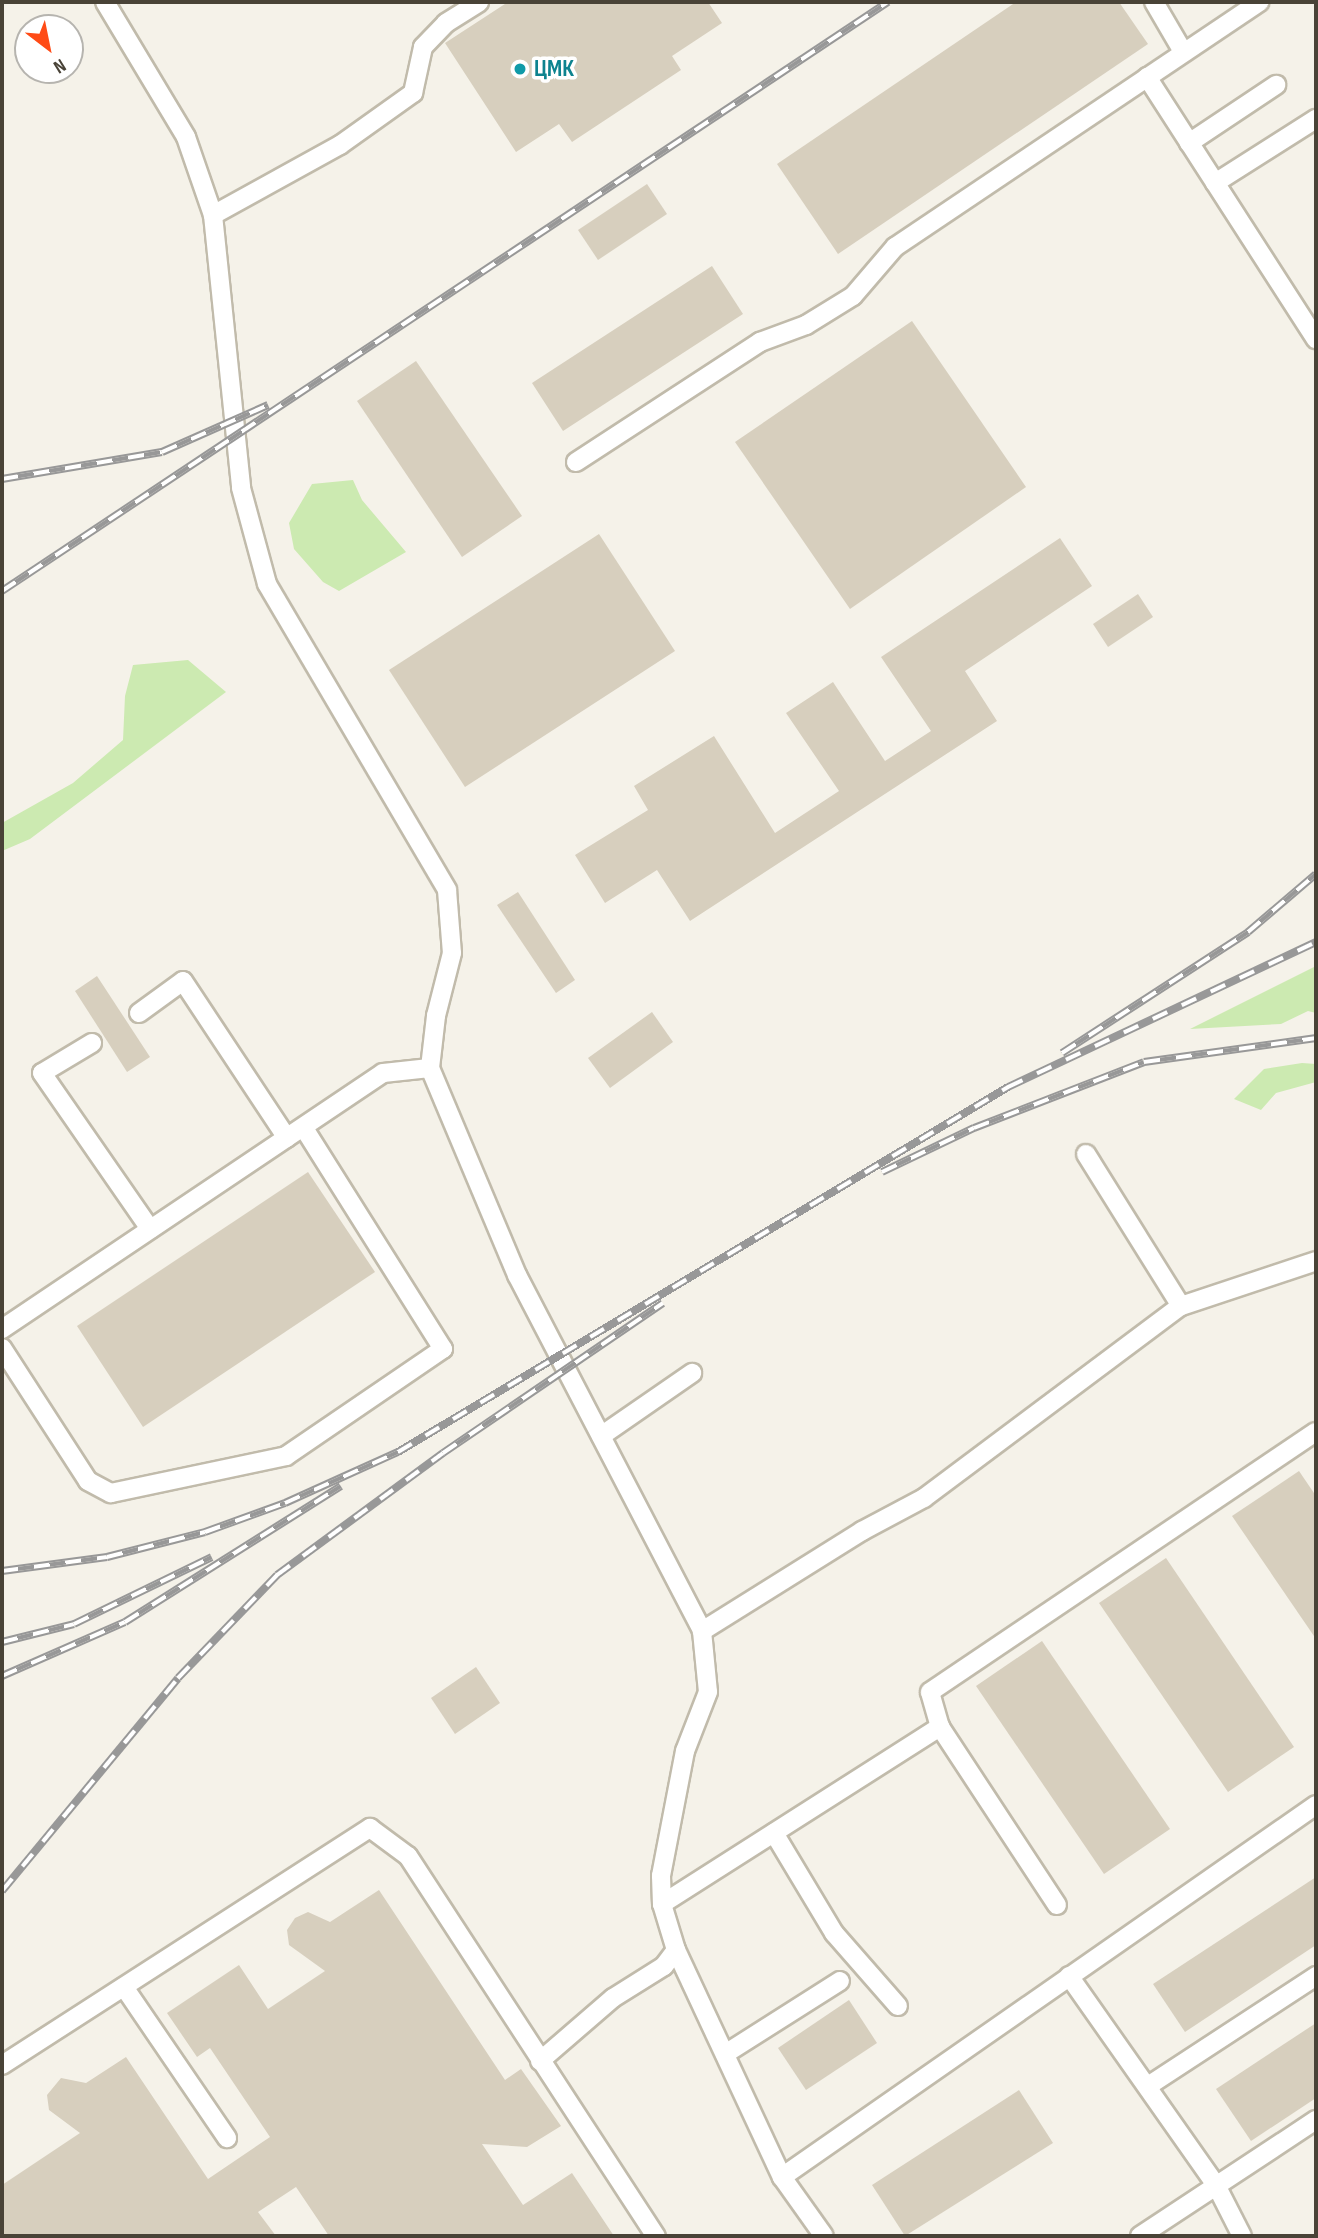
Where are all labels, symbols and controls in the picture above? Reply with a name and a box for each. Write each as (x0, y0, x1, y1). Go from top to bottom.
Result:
north arrow (14, 14, 84, 84)
text: N (49, 53, 70, 78)
place label: ЦМК (534, 55, 574, 83)
marker: ЦМК (512, 61, 528, 77)

